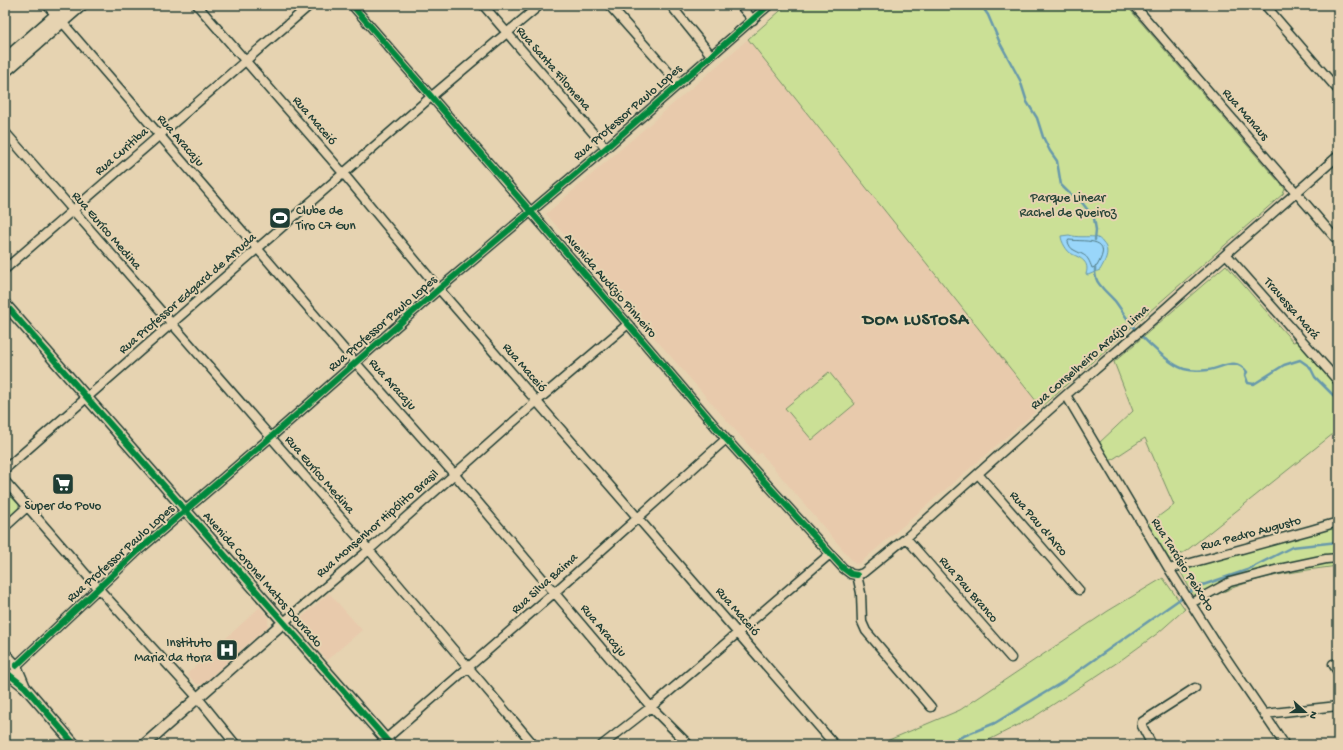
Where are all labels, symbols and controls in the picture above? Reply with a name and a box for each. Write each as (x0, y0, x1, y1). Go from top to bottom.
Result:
street label: Rua Santa Filomena (512, 24, 594, 115)
street label: Rua Professor Paulo Lopes (571, 61, 686, 164)
street label: Rua Manaus (1218, 86, 1272, 145)
street label: Rua Maceió (289, 93, 340, 149)
street label: Rua Aracaju (153, 112, 207, 170)
street label: Rua Curitiba (92, 124, 152, 179)
street label: Rua Euríco Medina (68, 189, 145, 274)
park label: Parque Linear Rachel de Queiroz (1020, 191, 1118, 221)
place label: Clube de Tiro C7 Gun (295, 204, 356, 234)
sports icon: Clube de Tiro C7 Gun (267, 205, 293, 231)
street label: Rua Professor Edgard de Arruda (116, 230, 260, 358)
street label: Avenida Audízio Pinheiro (561, 231, 660, 342)
street label: Rua Professor Paulo Lopes (326, 272, 441, 375)
street label: Travessa Mará (1259, 274, 1322, 344)
street label: Rua Conselheiro Araújo Lima (1028, 302, 1153, 413)
district label: DOM LUSTOSA (861, 311, 970, 331)
street label: Rua Maceió (499, 340, 550, 396)
street label: Rua Aracaju (365, 356, 419, 414)
street label: Rua Euríco Medina (281, 433, 358, 518)
street label: Rua Monsenhor Hipólito Brasil (314, 467, 442, 581)
supermarket icon: Super do Povo (50, 471, 76, 497)
street label: Rua Pau d'Arco (1006, 488, 1070, 560)
place label: Super do Povo (25, 499, 102, 514)
street label: Rua Professor Paulo Lopes (64, 501, 179, 606)
street label: Avenida Coronel Matos Dourado (199, 509, 325, 651)
street label: Rua Pedro Augusto (1199, 513, 1303, 555)
street label: Rua Tarcísio Peixoto (1147, 516, 1217, 615)
street label: Rua Silva Baima (509, 550, 582, 618)
street label: Rua Pau Branco (935, 554, 1001, 626)
street label: Rua Maceió (712, 584, 763, 640)
street label: Rua Aracaju (577, 602, 629, 660)
place label: Instituto Maria da Hora (134, 636, 213, 666)
hospital icon: Instituto Maria da Hora (214, 637, 240, 663)
north arrow (1285, 692, 1325, 732)
text: N (1306, 709, 1319, 720)

